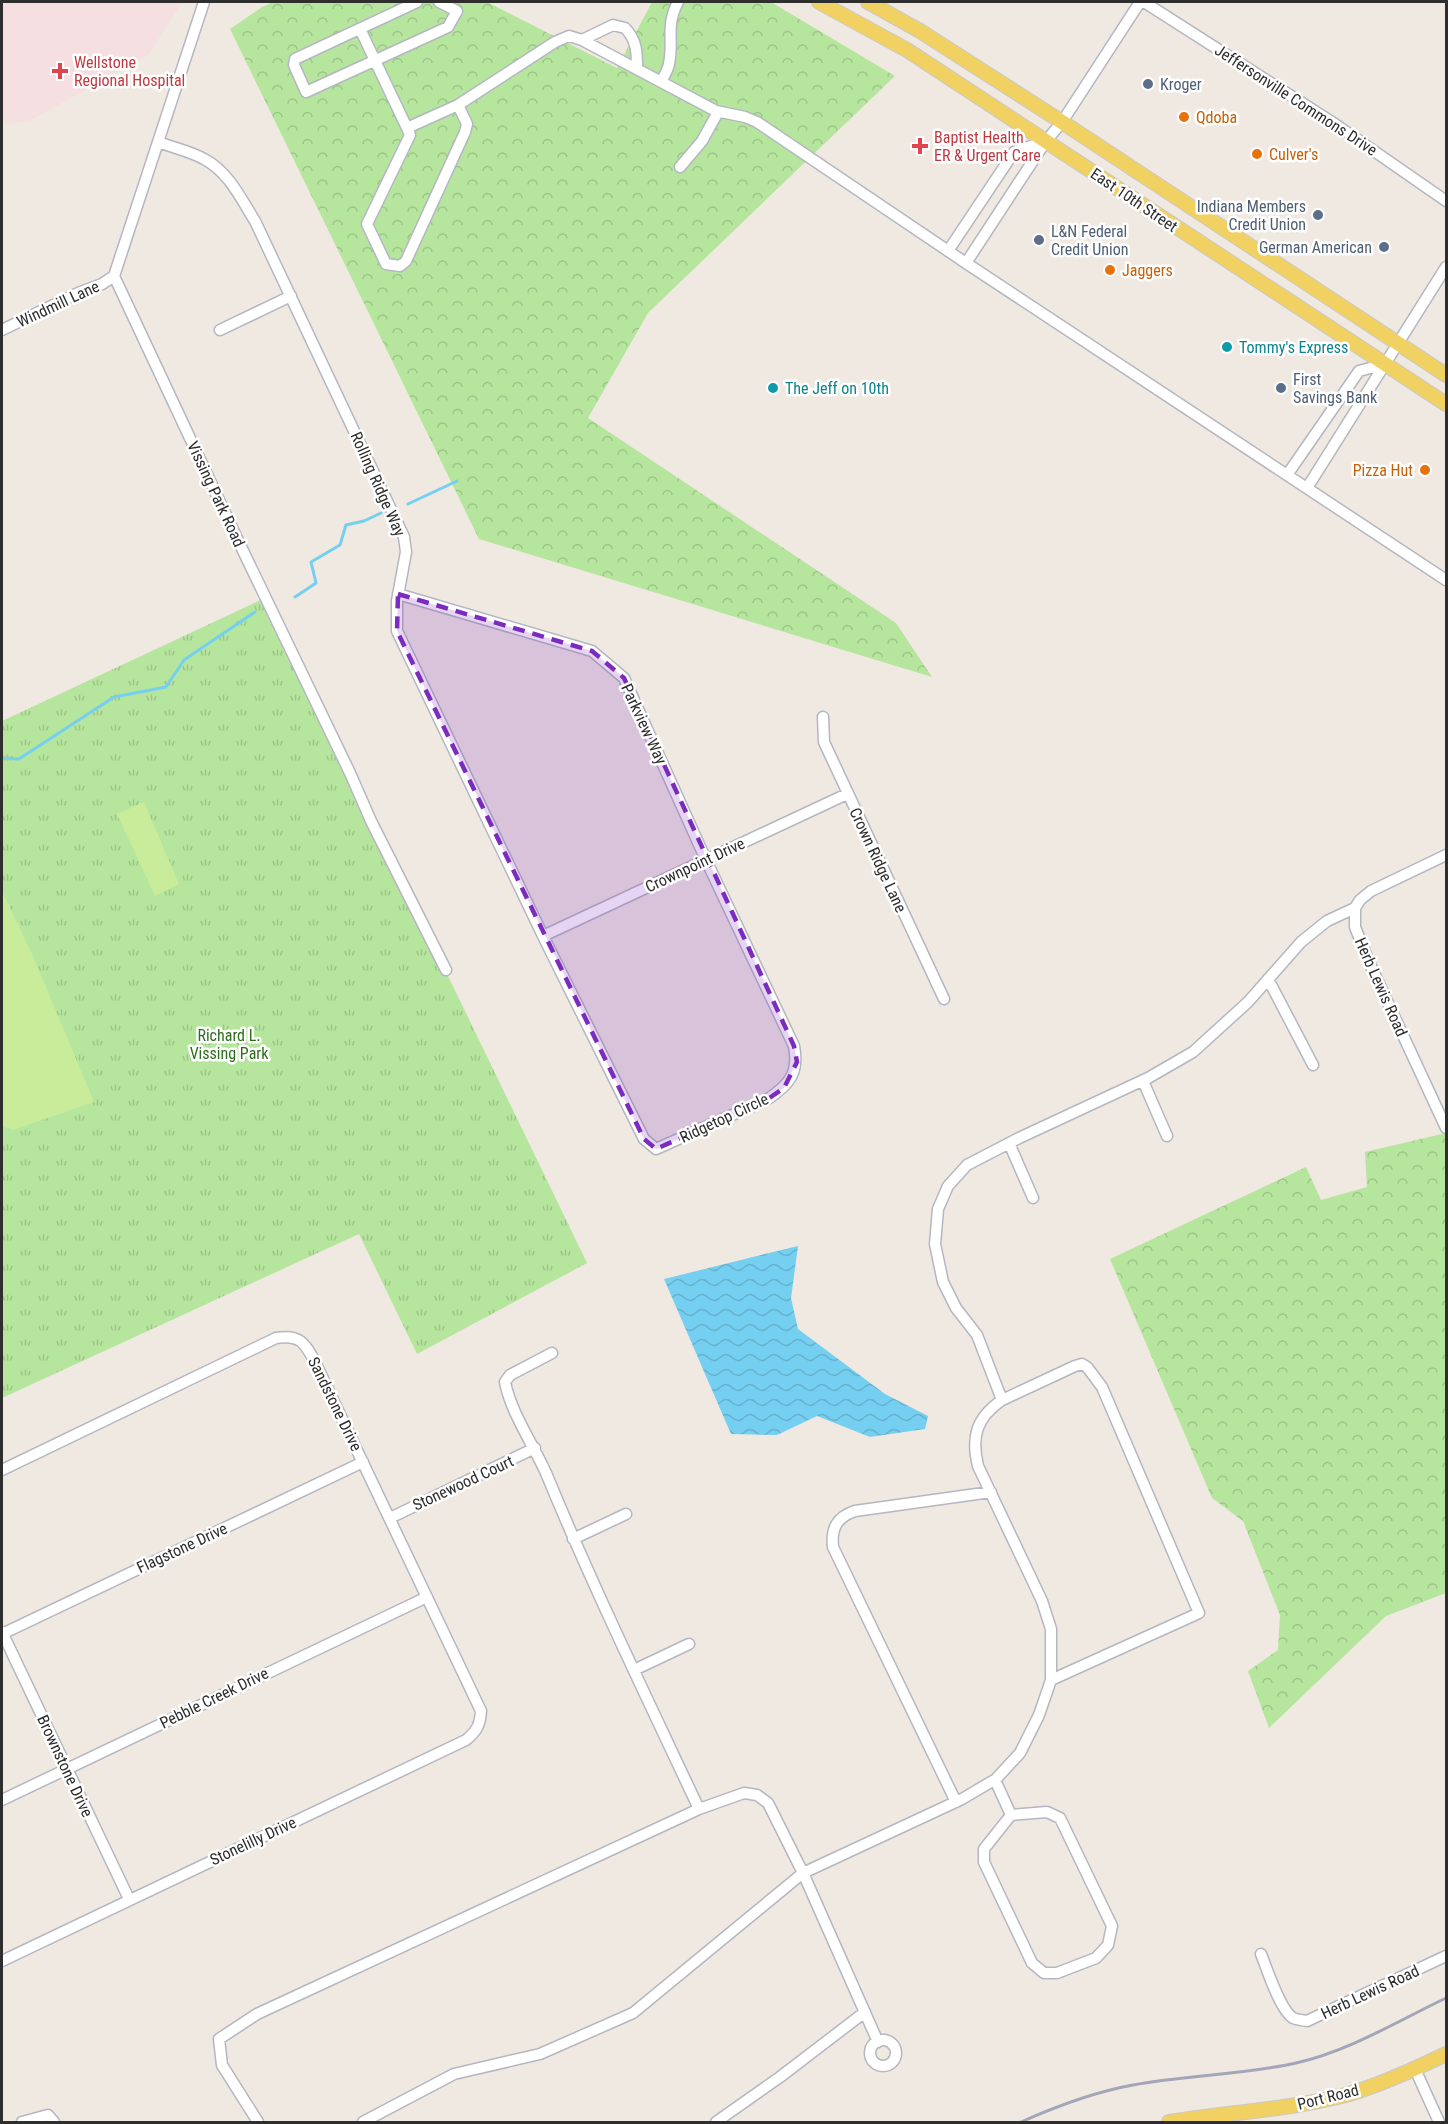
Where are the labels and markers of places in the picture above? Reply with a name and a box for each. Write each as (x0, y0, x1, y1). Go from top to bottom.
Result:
place label: Wellstone Regional Hospital (74, 53, 185, 90)
marker: Wellstone Regional Hospital (51, 62, 69, 80)
place label: Kroger (1160, 75, 1202, 94)
marker: Kroger (1141, 77, 1155, 91)
place label: Qdoba (1196, 108, 1237, 127)
marker: Qdoba (1177, 110, 1191, 124)
place label: Baptist Health ER & Urgent Care (934, 128, 1041, 165)
marker: Baptist Health ER & Urgent Care (911, 137, 929, 155)
place label: Culver's (1269, 145, 1318, 164)
marker: Culver's (1250, 147, 1264, 161)
place label: Indiana Members Credit Union (1197, 197, 1306, 234)
marker: Indiana Members Credit Union (1311, 208, 1325, 222)
place label: L&N Federal Credit Union (1051, 222, 1129, 259)
marker: L&N Federal Credit Union (1032, 233, 1046, 247)
place label: German American (1259, 238, 1372, 257)
marker: German American (1377, 240, 1391, 254)
place label: Jaggers (1122, 261, 1173, 280)
marker: Jaggers (1103, 263, 1117, 277)
place label: Tommy's Express (1239, 338, 1348, 357)
marker: Tommy's Express (1220, 340, 1234, 354)
place label: First Savings Bank (1293, 370, 1378, 407)
place label: The Jeff on 10th (785, 379, 889, 398)
marker: The Jeff on 10th (766, 381, 780, 395)
marker: First Savings Bank (1274, 381, 1288, 395)
place label: Pizza Hut (1353, 461, 1413, 480)
marker: Pizza Hut (1418, 463, 1432, 477)

